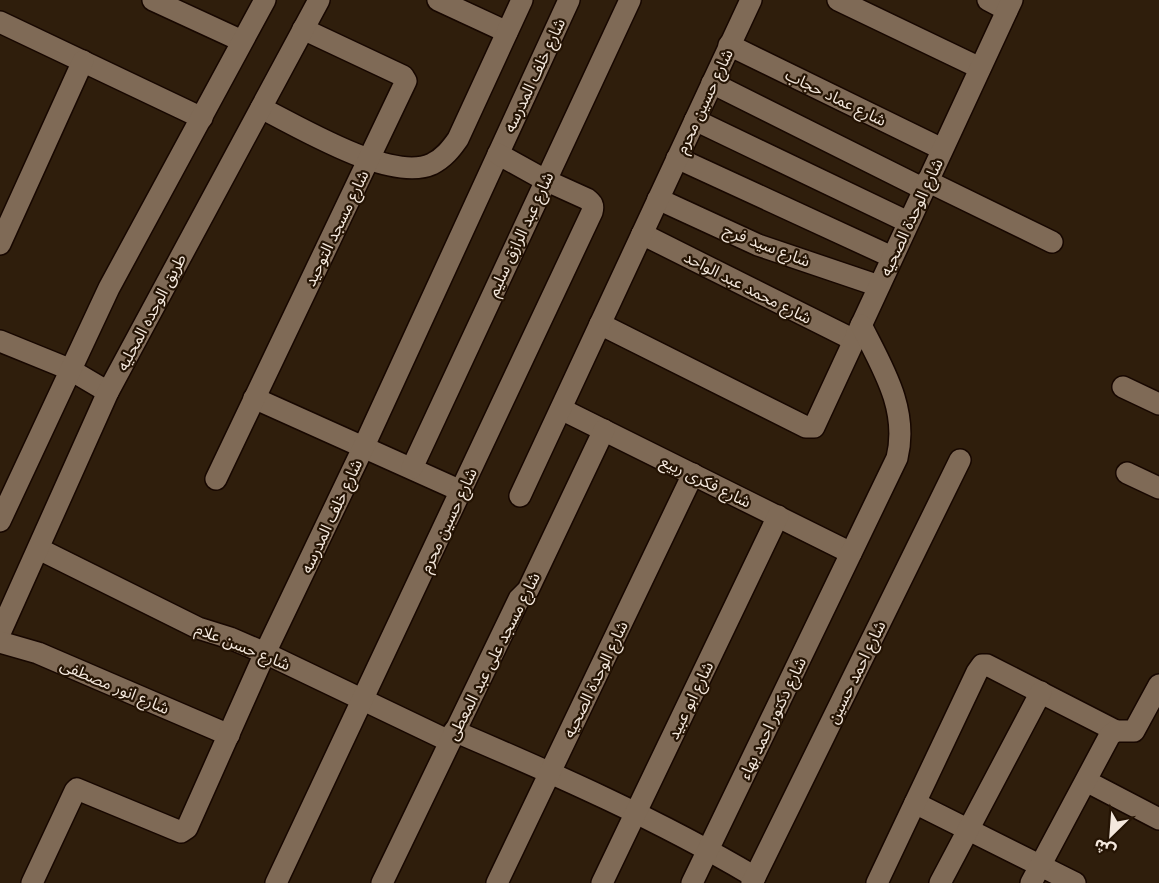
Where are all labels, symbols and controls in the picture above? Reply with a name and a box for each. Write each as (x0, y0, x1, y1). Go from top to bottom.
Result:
street label: شارع خلف المدرسه (499, 15, 572, 137)
street label: شارع حسين محرم (671, 46, 740, 158)
street label: شارع عماد حجاب (781, 64, 890, 133)
street label: شارع الوحدة الصحيه (875, 155, 950, 280)
street label: شارع مسجد التوحيد (299, 167, 375, 291)
street label: شارع عبد الرازق سليم (482, 169, 560, 301)
street label: شارع سيد فرج (720, 219, 813, 273)
street label: شارع محمد عبد الواحد (679, 246, 815, 331)
street label: طريق الوحده المحليه (112, 250, 191, 374)
street label: شارع فكرى ربيع (656, 450, 755, 514)
street label: شارع خلف المدرسه (296, 456, 369, 578)
street label: شارع حسين محرم (415, 465, 484, 577)
street label: شارع مسجد على عبد المعطى (442, 569, 547, 745)
street label: شارع الوحدة الصحيه (558, 617, 635, 742)
street label: شارع احمد حسين (822, 617, 892, 728)
street label: شارع حسن علام (192, 618, 293, 677)
street label: شارع انور مصطفى (56, 654, 173, 721)
street label: شارع دكتور احمد بهاء (734, 654, 813, 784)
street label: شارع ابو عبيد (663, 658, 720, 743)
north arrow (1081, 805, 1141, 865)
text: ش (1090, 835, 1119, 862)

